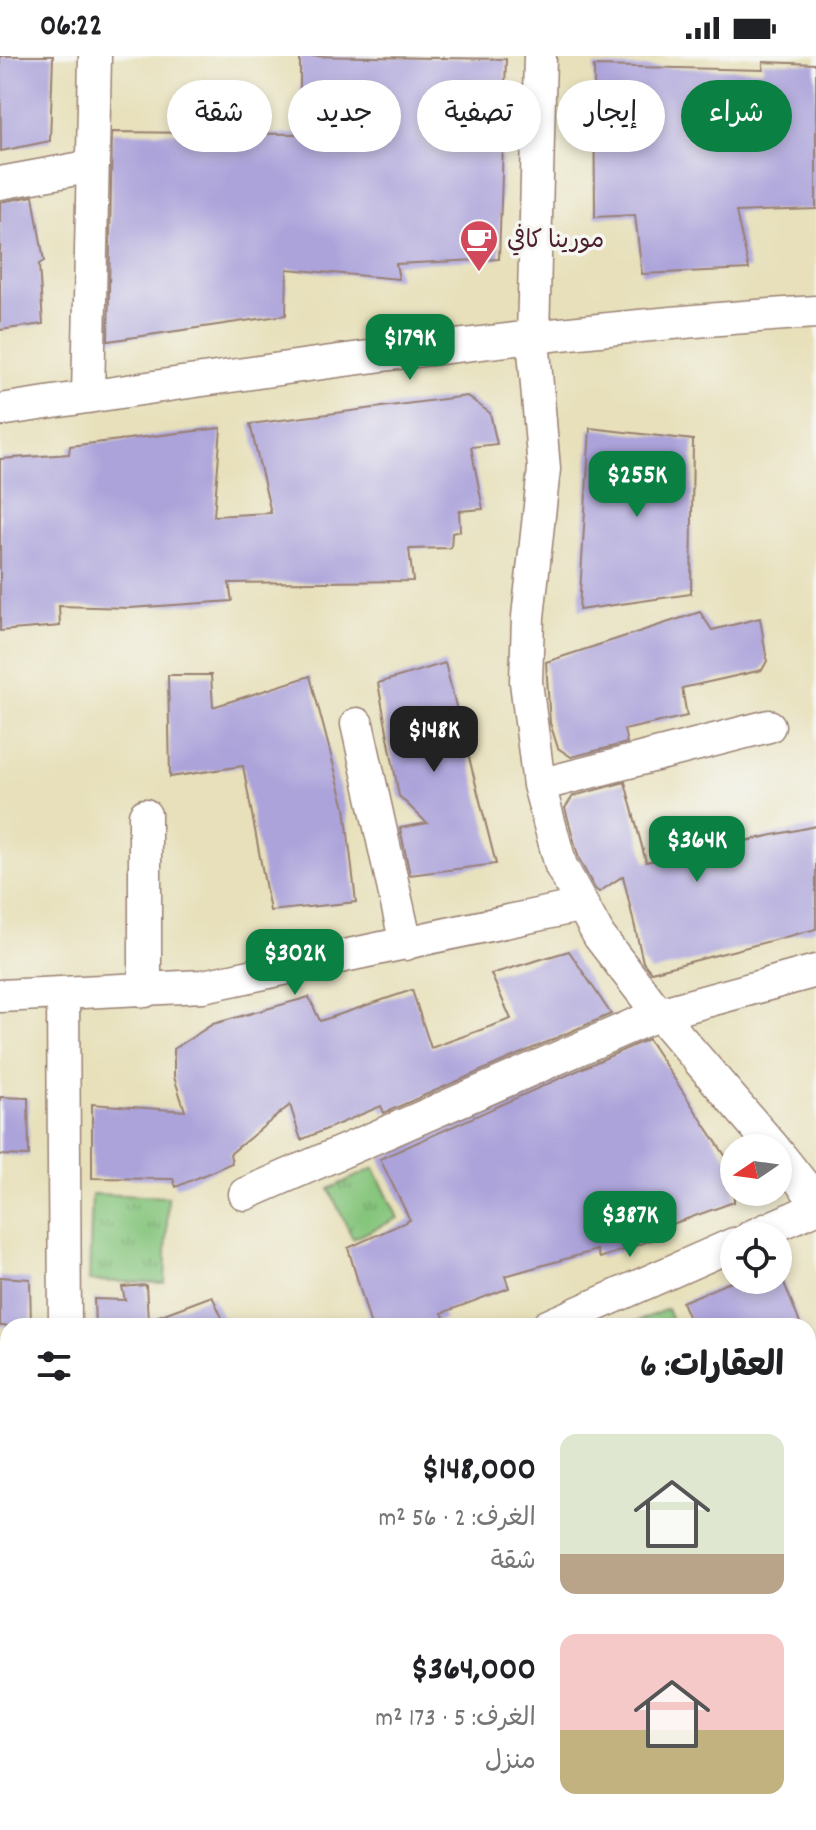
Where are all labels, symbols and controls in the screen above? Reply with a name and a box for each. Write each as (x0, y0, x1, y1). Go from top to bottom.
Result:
text: 06:22 (40, 7, 102, 50)
chip: شقة (167, 80, 272, 152)
chip: جديد (288, 80, 401, 152)
chip: تصفية (417, 80, 541, 152)
chip: إيجار (557, 80, 665, 152)
chip: شراء (681, 80, 792, 152)
cafe icon: مورينا كافي (458, 218, 500, 273)
place label: مورينا كافي (507, 224, 604, 259)
pin: $179K (354, 314, 466, 382)
text: $179K (384, 321, 436, 358)
pin: $255K (581, 451, 693, 519)
text: $255K (607, 458, 667, 495)
pin: $148K (378, 706, 490, 774)
text: $148K (408, 713, 460, 750)
pin: $364K (641, 816, 753, 884)
text: $364K (667, 823, 727, 860)
pin: $302K (239, 929, 351, 997)
text: $302K (264, 936, 326, 973)
north arrow (720, 1134, 792, 1206)
map controls (720, 1134, 792, 1294)
pin: $387K (574, 1191, 686, 1259)
text: $387K (601, 1198, 659, 1235)
button: locate (720, 1222, 792, 1294)
icon: filters (32, 1344, 76, 1388)
text: العقارات: 6 (640, 1344, 784, 1393)
text: $148,000 (422, 1447, 536, 1496)
icon: home (624, 1466, 720, 1562)
text: الغرف: 2 · 56 m² (378, 1501, 536, 1538)
text: شقة (491, 1544, 536, 1581)
text: $364,000 (411, 1647, 536, 1696)
icon: home (624, 1666, 720, 1762)
text: الغرف: 5 · 173 m² (375, 1701, 536, 1738)
text: منزل (485, 1744, 536, 1781)

